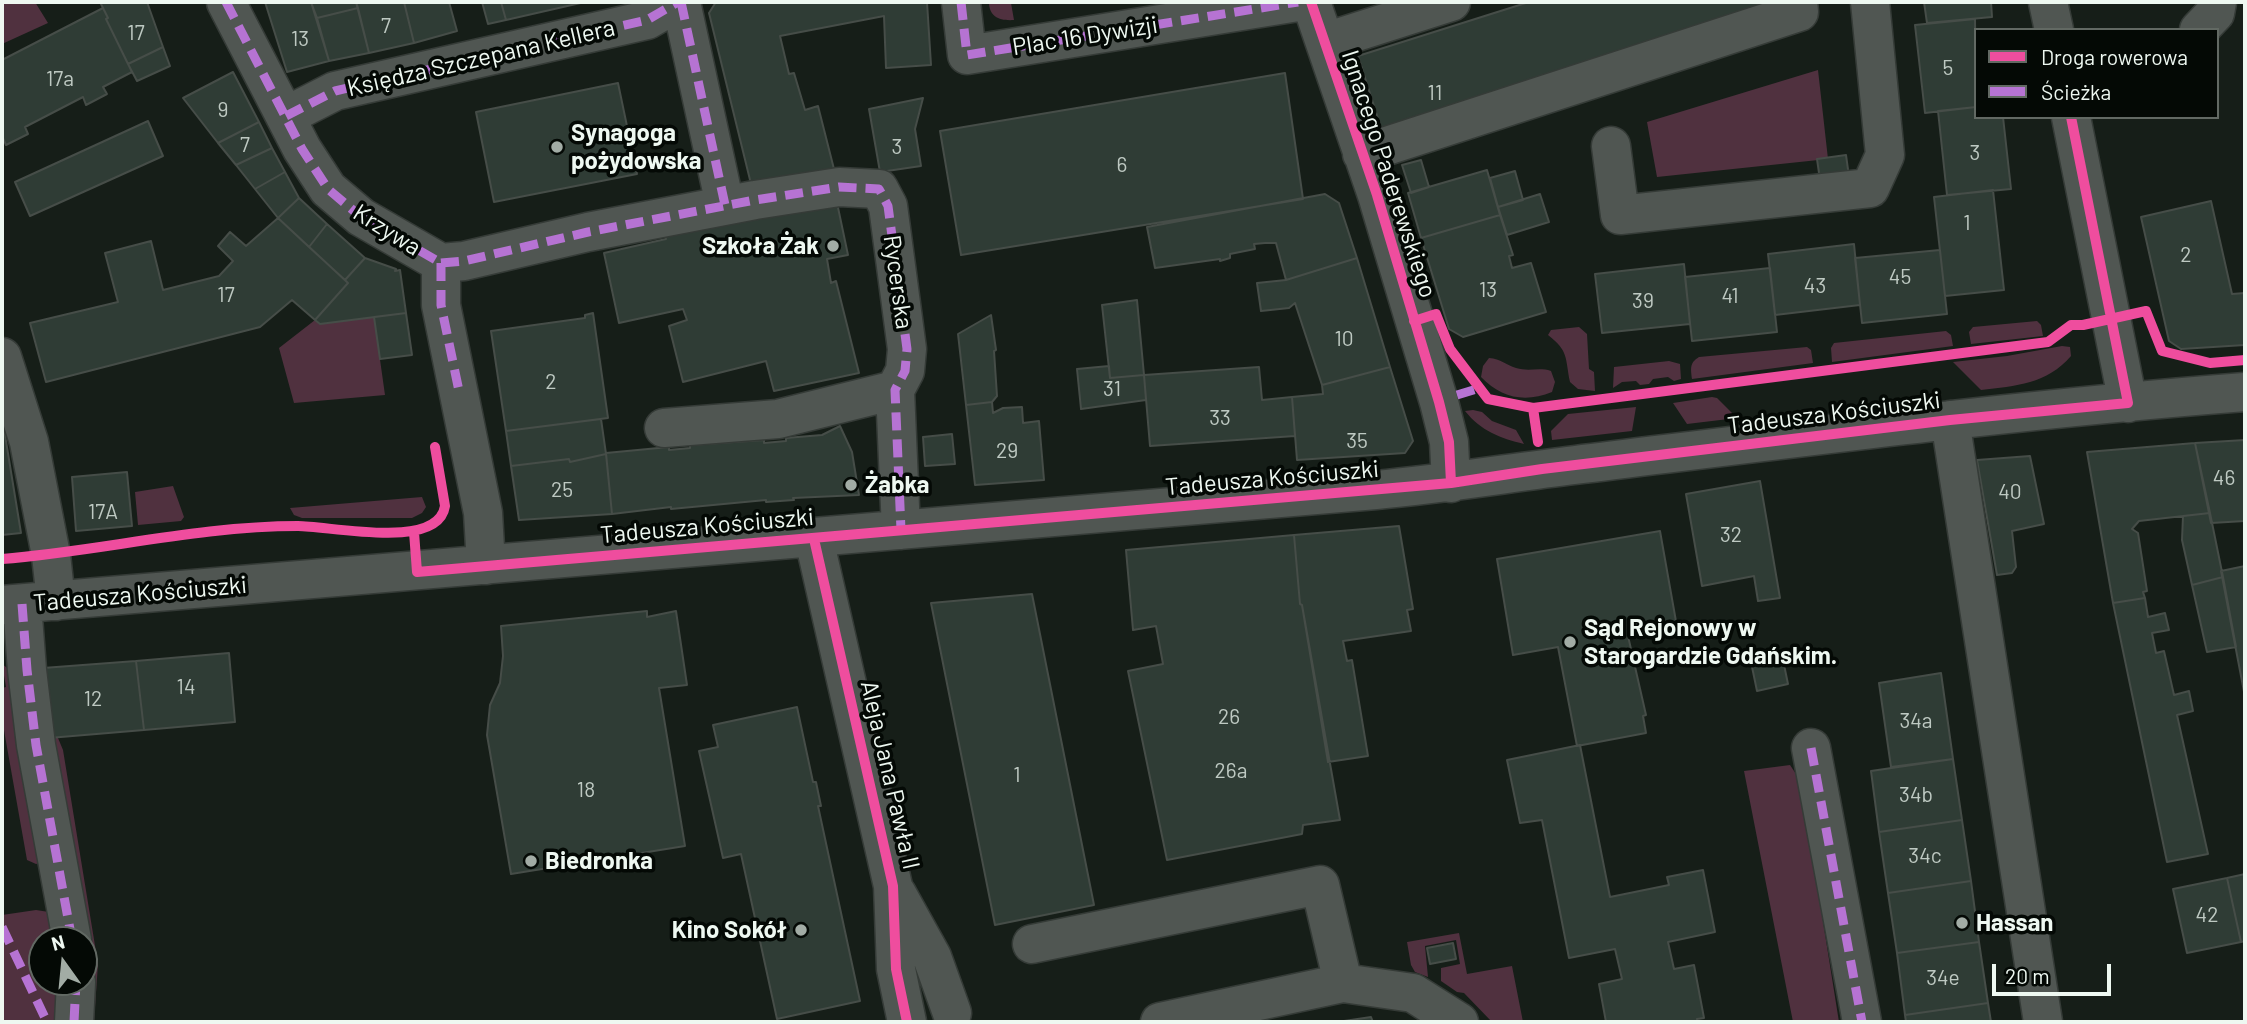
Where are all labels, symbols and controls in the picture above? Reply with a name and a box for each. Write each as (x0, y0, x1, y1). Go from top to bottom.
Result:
street label: Plac 16 Dywizji (1010, 10, 1160, 62)
street label: Księdza Szczepana Kellera (344, 13, 618, 103)
house number: 7 (381, 13, 391, 39)
house number: 17 (127, 20, 145, 46)
house number: 13 (291, 26, 309, 52)
legend (1974, 28, 2219, 119)
text: Droga rowerowa (2041, 44, 2188, 69)
street label: Ignacego Paderewskiego (1335, 47, 1443, 301)
house number: 5 (1943, 55, 1953, 81)
house number: 17a (46, 66, 74, 92)
text: Ścieżka (2041, 79, 2111, 104)
house number: 11 (1428, 80, 1442, 106)
house number: 9 (218, 97, 228, 123)
place label: Synagoga pożydowska (571, 119, 701, 175)
house number: 7 (240, 132, 250, 158)
house number: 3 (892, 134, 902, 160)
marker: Synagoga pożydowska (549, 139, 565, 155)
house number: 3 (1970, 140, 1980, 166)
house number: 6 (1117, 152, 1127, 178)
street label: Krzywa (348, 198, 426, 262)
house number: 1 (1963, 210, 1971, 236)
place label: Szkoła Żak (702, 232, 819, 260)
street label: Rycerska (877, 233, 919, 331)
marker: Szkoła Żak (825, 238, 841, 254)
house number: 2 (2180, 242, 2192, 268)
house number: 45 (1889, 264, 1911, 290)
house number: 43 (1804, 273, 1826, 299)
house number: 13 (1479, 277, 1497, 303)
house number: 17 (217, 282, 235, 308)
house number: 41 (1722, 283, 1738, 309)
house number: 39 (1632, 288, 1654, 314)
house number: 10 (1334, 326, 1354, 352)
house number: 2 (545, 369, 557, 395)
house number: 31 (1103, 376, 1121, 402)
street label: Tadeusza Kościuszki (1726, 386, 1942, 440)
house number: 33 (1209, 405, 1231, 431)
house number: 35 (1346, 428, 1368, 454)
house number: 29 (996, 438, 1018, 464)
street label: Tadeusza Kościuszki (1164, 454, 1380, 502)
house number: 46 (2213, 465, 2235, 491)
place label: Żabka (865, 471, 930, 499)
house number: 25 (551, 477, 573, 503)
marker: Żabka (843, 477, 859, 493)
house number: 40 (1998, 479, 2022, 505)
house number: 17A (88, 499, 118, 525)
street label: Tadeusza Kościuszki (599, 502, 815, 550)
house number: 32 (1720, 522, 1742, 548)
street label: Tadeusza Kościuszki (32, 570, 248, 618)
place label: Sąd Rejonowy w Starogardzie Gdańskim. (1584, 614, 1837, 670)
marker: Sąd Rejonowy w Starogardzie Gdańskim. (1562, 634, 1578, 650)
house number: 14 (177, 674, 195, 700)
street label: Aleja Jana Pawła II (854, 678, 926, 872)
house number: 12 (84, 686, 102, 712)
house number: 26 (1218, 704, 1240, 730)
house number: 34a (1899, 708, 1933, 734)
house number: 26a (1215, 758, 1247, 784)
house number: 1 (1013, 762, 1021, 788)
house number: 18 (577, 777, 595, 803)
house number: 34b (1899, 782, 1933, 808)
house number: 34c (1908, 843, 1942, 869)
place label: Biedronka (545, 847, 653, 875)
marker: Biedronka (523, 853, 539, 869)
house number: 42 (2196, 902, 2218, 928)
place label: Hassan (1976, 909, 2053, 937)
marker: Hassan (1954, 915, 1970, 931)
place label: Kino Sokół (672, 916, 787, 944)
marker: Kino Sokół (793, 922, 809, 938)
north arrow (28, 926, 98, 996)
text: N (49, 929, 67, 955)
scale bar (1995, 950, 2114, 994)
text: 20 m (2005, 963, 2050, 988)
house number: 34e (1926, 965, 1960, 991)

